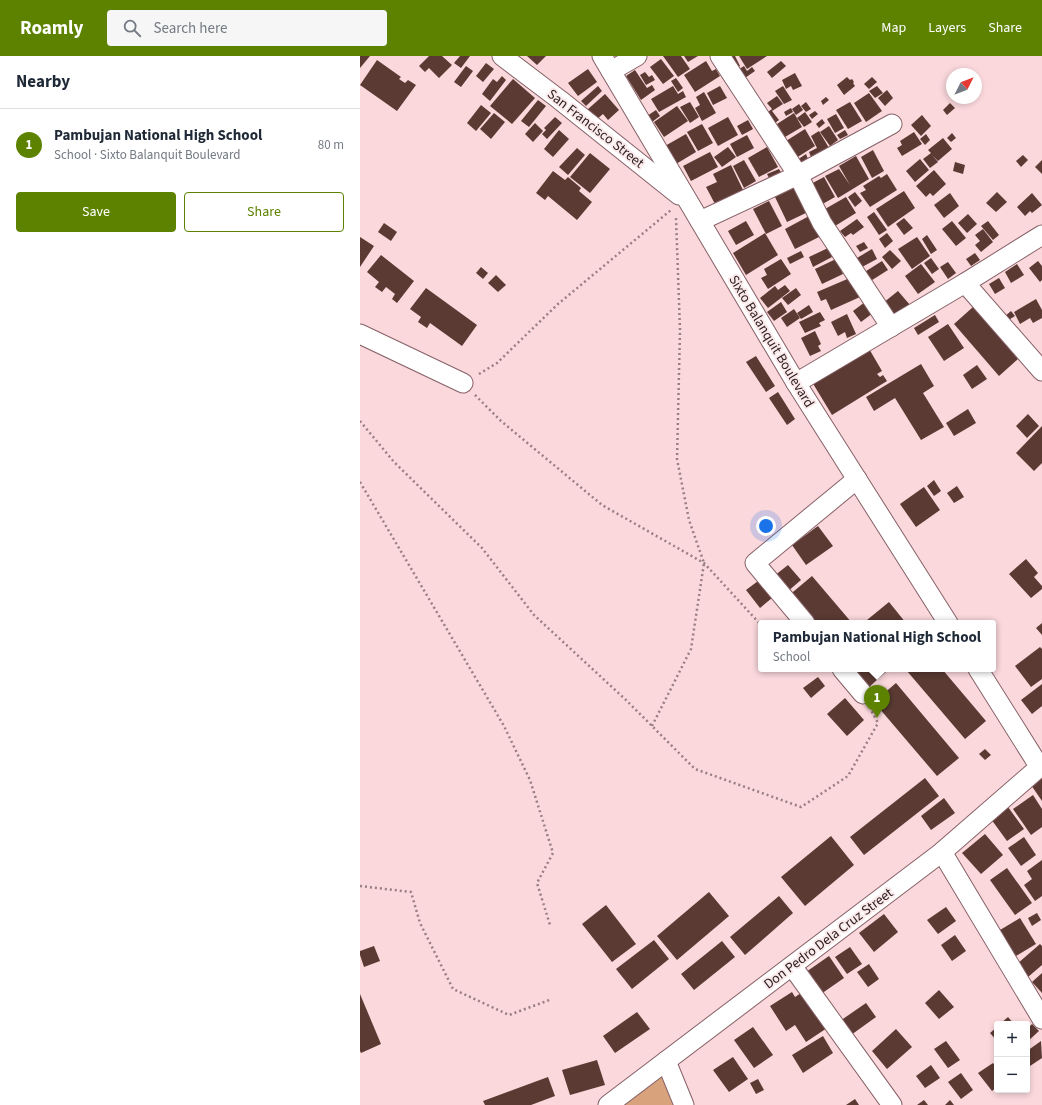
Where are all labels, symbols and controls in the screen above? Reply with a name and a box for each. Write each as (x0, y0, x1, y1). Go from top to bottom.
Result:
search box (107, 10, 387, 46)
text: Roamly (20, 15, 83, 42)
icon: search (121, 17, 143, 39)
text: Search here (153, 18, 227, 39)
text: Map (881, 18, 906, 38)
text: Layers (928, 18, 966, 38)
text: Share (988, 18, 1022, 38)
north arrow (946, 68, 982, 104)
text: Nearby (16, 70, 70, 94)
street label: San Francisco Street (543, 85, 648, 173)
text: Pambujan National High School (54, 125, 262, 146)
text: 1 (26, 136, 32, 154)
text: 80 m (318, 136, 344, 154)
text: School · Sixto Balanquit Boulevard (54, 146, 240, 164)
button: Save (16, 192, 176, 232)
button: Share (184, 192, 344, 232)
street label: Sixto Balanquit Boulevard (724, 271, 819, 412)
your location (756, 516, 776, 536)
popup (758, 620, 996, 672)
text: Pambujan National High School (773, 627, 981, 648)
text: School (773, 648, 810, 666)
pin: 1 (864, 685, 890, 718)
street label: Don Pedro Dela Cruz Street (760, 883, 898, 994)
map controls (994, 1021, 1030, 1093)
button: + (994, 1021, 1030, 1057)
button: − (994, 1057, 1030, 1093)

